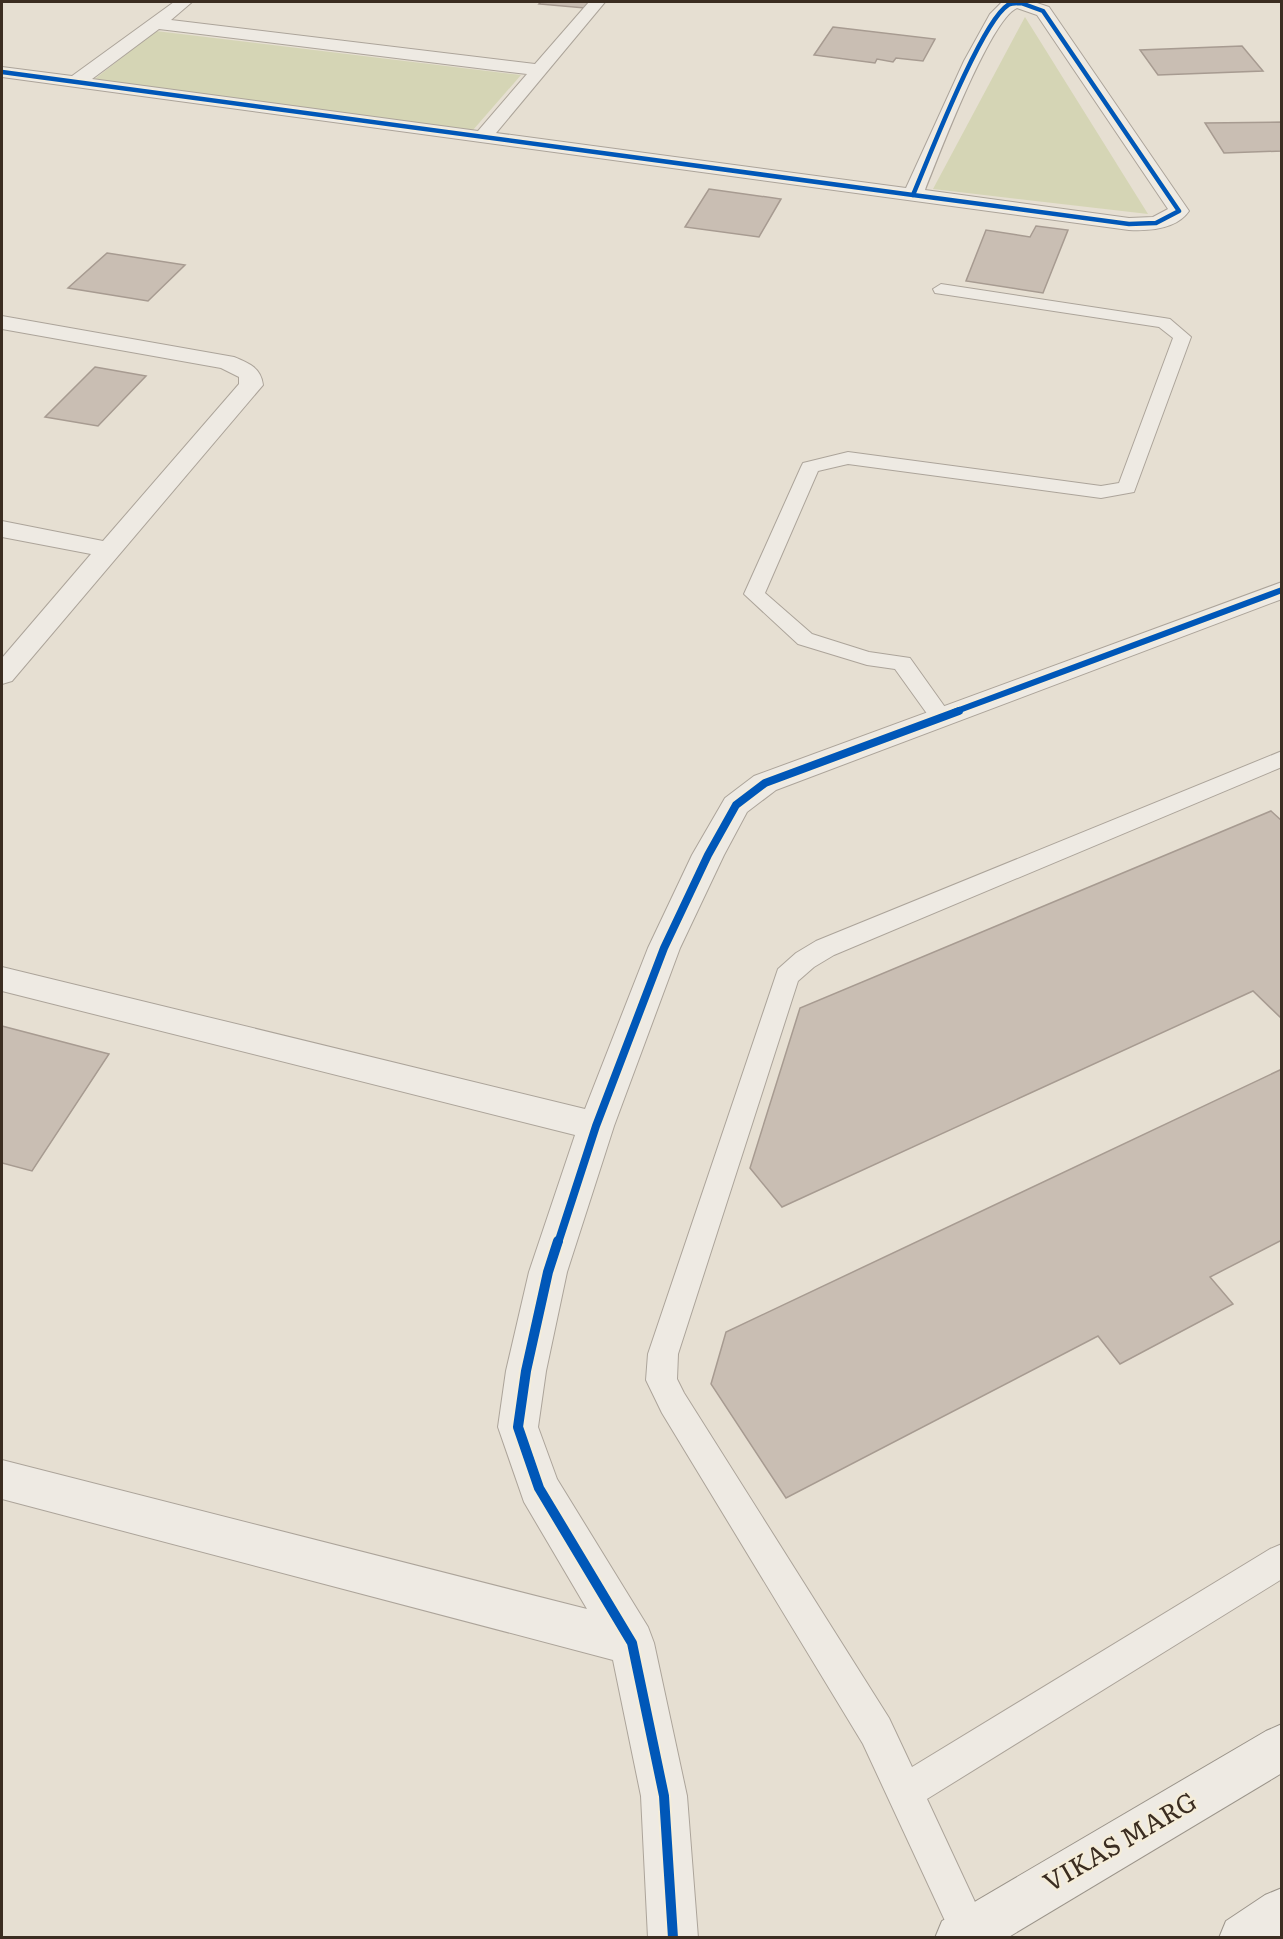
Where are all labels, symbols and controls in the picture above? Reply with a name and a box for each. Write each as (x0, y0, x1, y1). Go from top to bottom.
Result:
street label: VIKAS MARG (1035, 1780, 1203, 1900)

